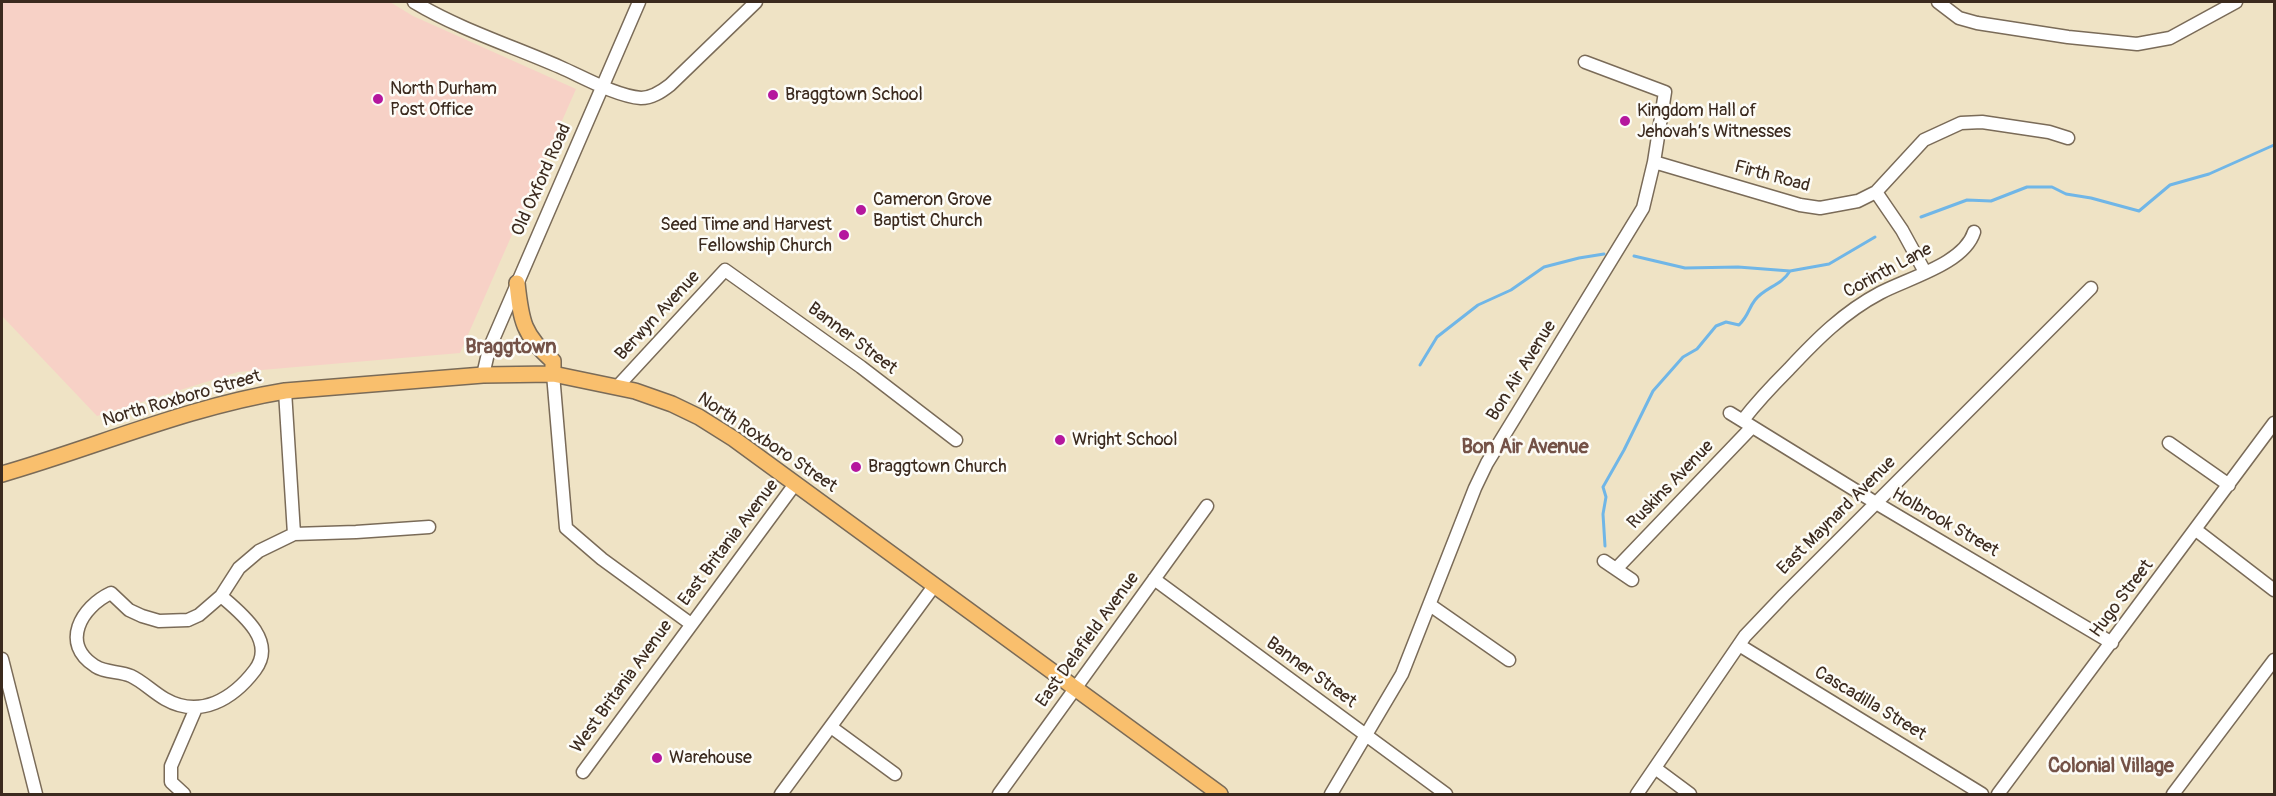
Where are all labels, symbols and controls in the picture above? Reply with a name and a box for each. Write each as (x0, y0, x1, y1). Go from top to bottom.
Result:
place label: North Durham Post Office (390, 78, 497, 121)
place label: Braggtown School (785, 84, 923, 106)
marker: Braggtown School (766, 88, 780, 102)
marker: North Durham Post Office (371, 92, 385, 106)
place label: Kingdom Hall of Jehovah’s Witnesses (1637, 100, 1791, 142)
marker: Kingdom Hall of Jehovah’s Witnesses (1618, 114, 1632, 128)
street label: Old Oxford Road (508, 120, 576, 240)
street label: Firth Road (1732, 157, 1812, 197)
place label: Cameron Grove Baptist Church (873, 189, 992, 232)
marker: Cameron Grove Baptist Church (854, 203, 868, 217)
place label: Seed Time and Harvest Fellowship Church (660, 214, 832, 256)
marker: Seed Time and Harvest Fellowship Church (837, 228, 851, 242)
street label: Corinth Lane (1840, 239, 1936, 303)
street label: Berwyn Avenue (611, 267, 705, 365)
street label: Banner Street (803, 298, 901, 380)
street label: Bon Air Avenue (1483, 317, 1561, 425)
district label: Braggtown (465, 336, 557, 360)
street label: North Roxboro Street (100, 366, 264, 432)
street label: North Roxboro Street (693, 388, 841, 498)
place label: Wright School (1072, 429, 1178, 451)
marker: Wright School (1053, 433, 1067, 447)
district label: Bon Air Avenue (1461, 436, 1589, 460)
street label: Ruskins Avenue (1623, 436, 1719, 534)
street label: East Maynard Avenue (1773, 452, 1901, 580)
place label: Braggtown Church (868, 456, 1007, 478)
marker: Braggtown Church (849, 460, 863, 474)
street label: East Britania Avenue (674, 475, 784, 611)
street label: Holbrook Street (1888, 484, 2002, 562)
street label: Hugo Street (2086, 556, 2158, 642)
street label: East Delafield Avenue (1032, 568, 1144, 712)
street label: West Britania Avenue (566, 616, 678, 758)
street label: Banner Street (1262, 633, 1360, 713)
street label: Cascadilla Street (1810, 662, 1930, 746)
place label: Warehouse (669, 747, 752, 769)
marker: Warehouse (650, 751, 664, 765)
district label: Colonial Village (2048, 755, 2174, 779)

